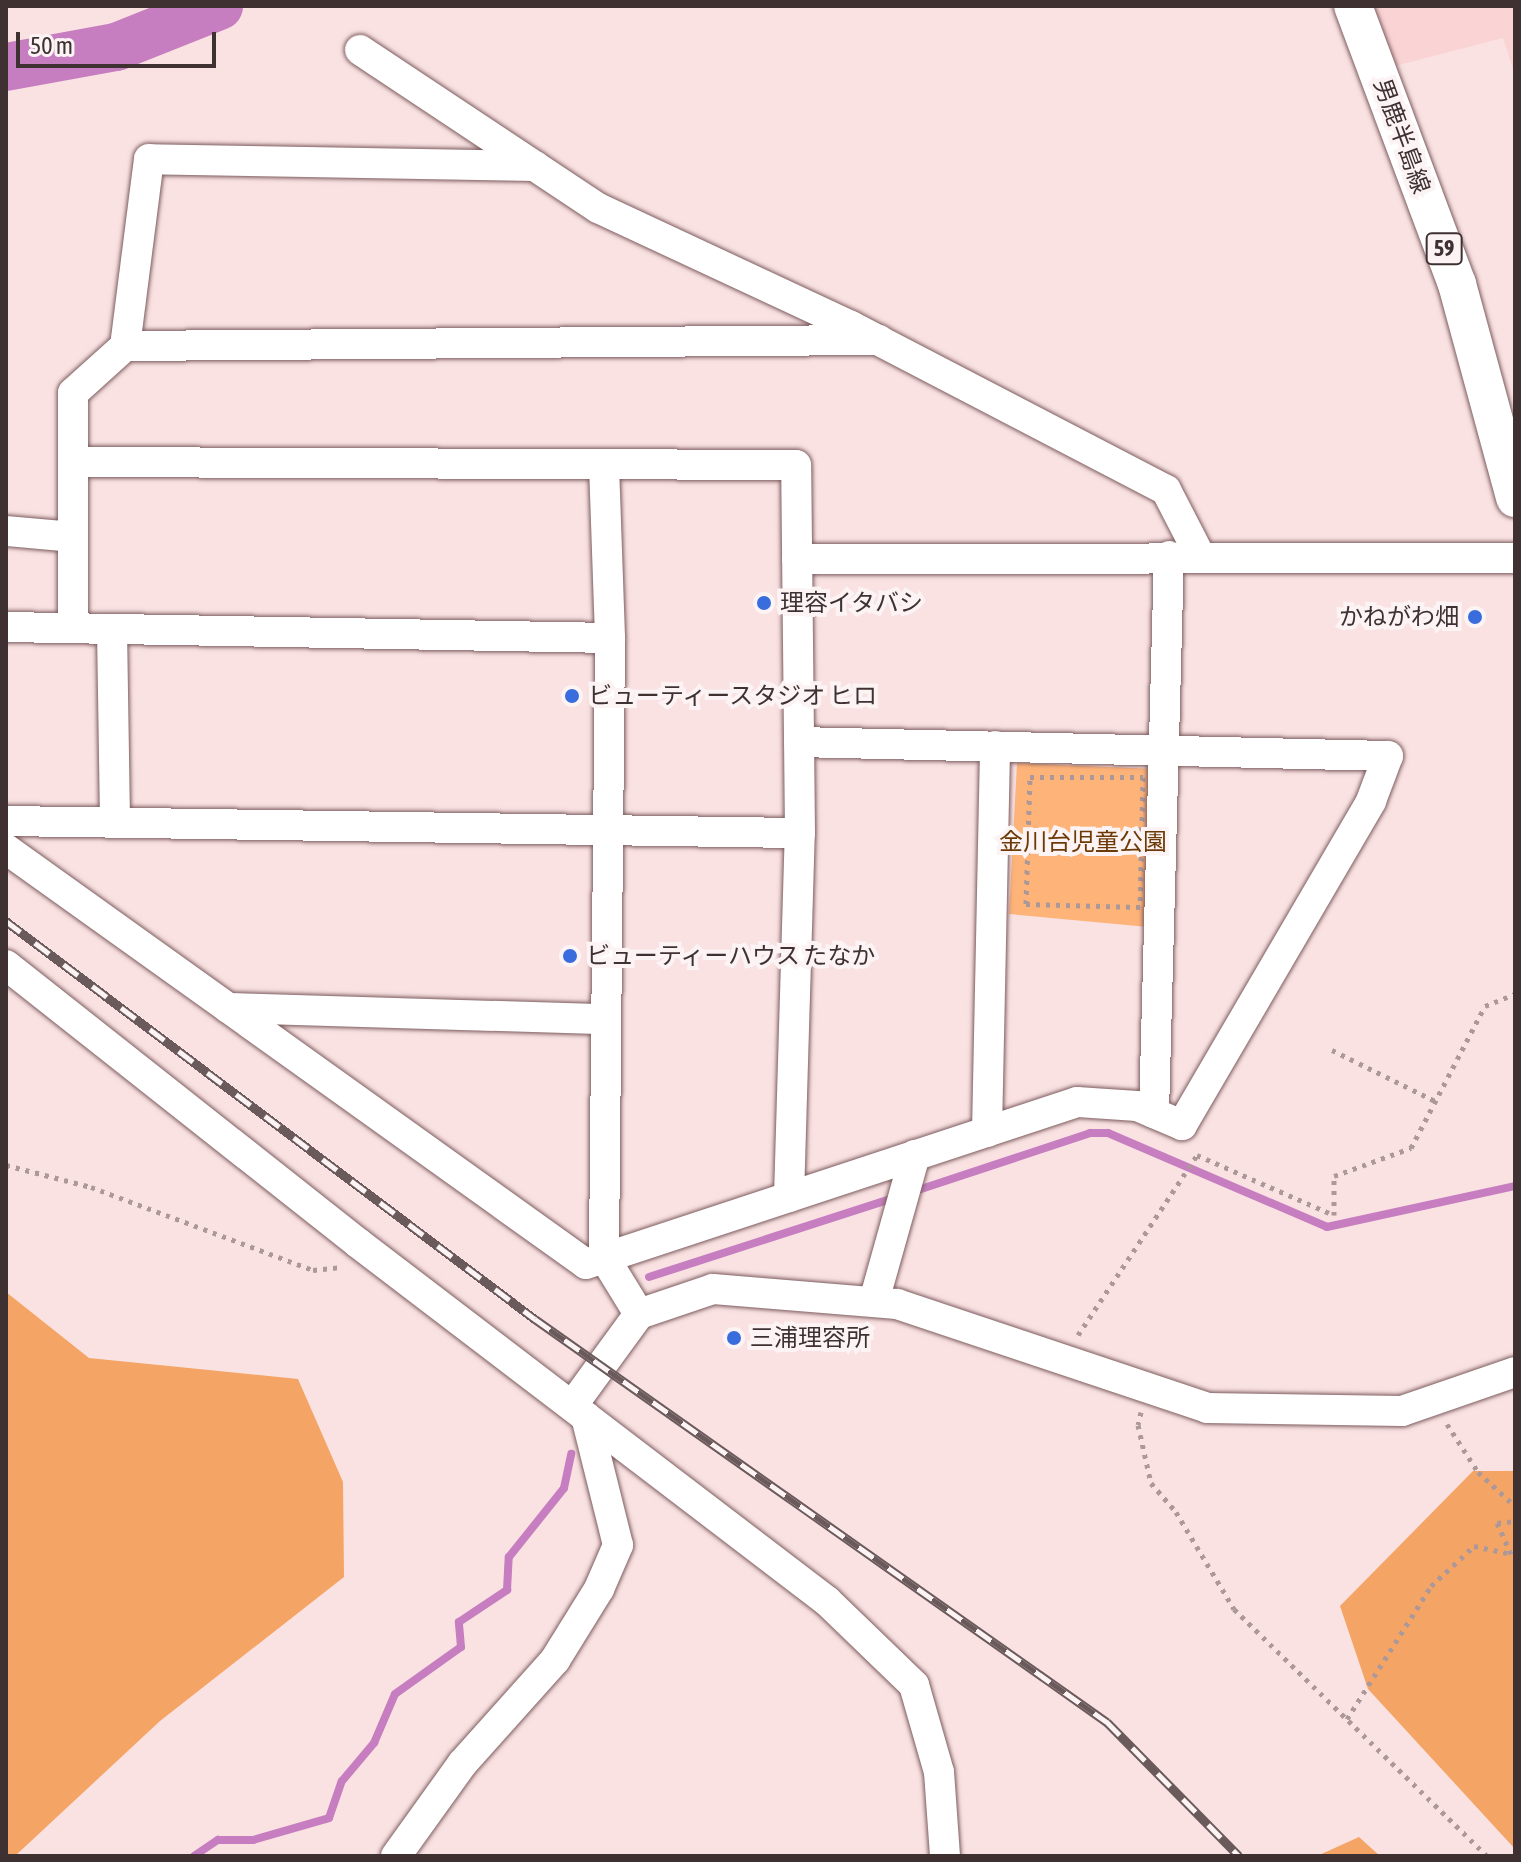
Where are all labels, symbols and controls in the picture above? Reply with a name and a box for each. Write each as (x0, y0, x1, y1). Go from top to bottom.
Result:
scale bar (20, 16, 220, 66)
text: 50 m (30, 32, 73, 59)
street label: 男鹿半島線 (1368, 75, 1436, 197)
road number: 59 (1424, 231, 1464, 267)
place label: 理容イタバシ (780, 589, 924, 617)
marker: 理容イタバシ (755, 594, 773, 612)
place label: かねがわ畑 (1339, 603, 1459, 631)
marker: かねがわ畑 (1466, 608, 1484, 626)
place label: ビューティースタジオ ヒロ (588, 682, 879, 710)
marker: ビューティースタジオ ヒロ (563, 687, 581, 705)
park label: 金川台児童公園 (999, 828, 1167, 856)
place label: ビューティーハウス たなか (586, 942, 877, 970)
marker: ビューティーハウス たなか (561, 947, 579, 965)
place label: 三浦理容所 (750, 1324, 870, 1352)
marker: 三浦理容所 (725, 1329, 743, 1347)

